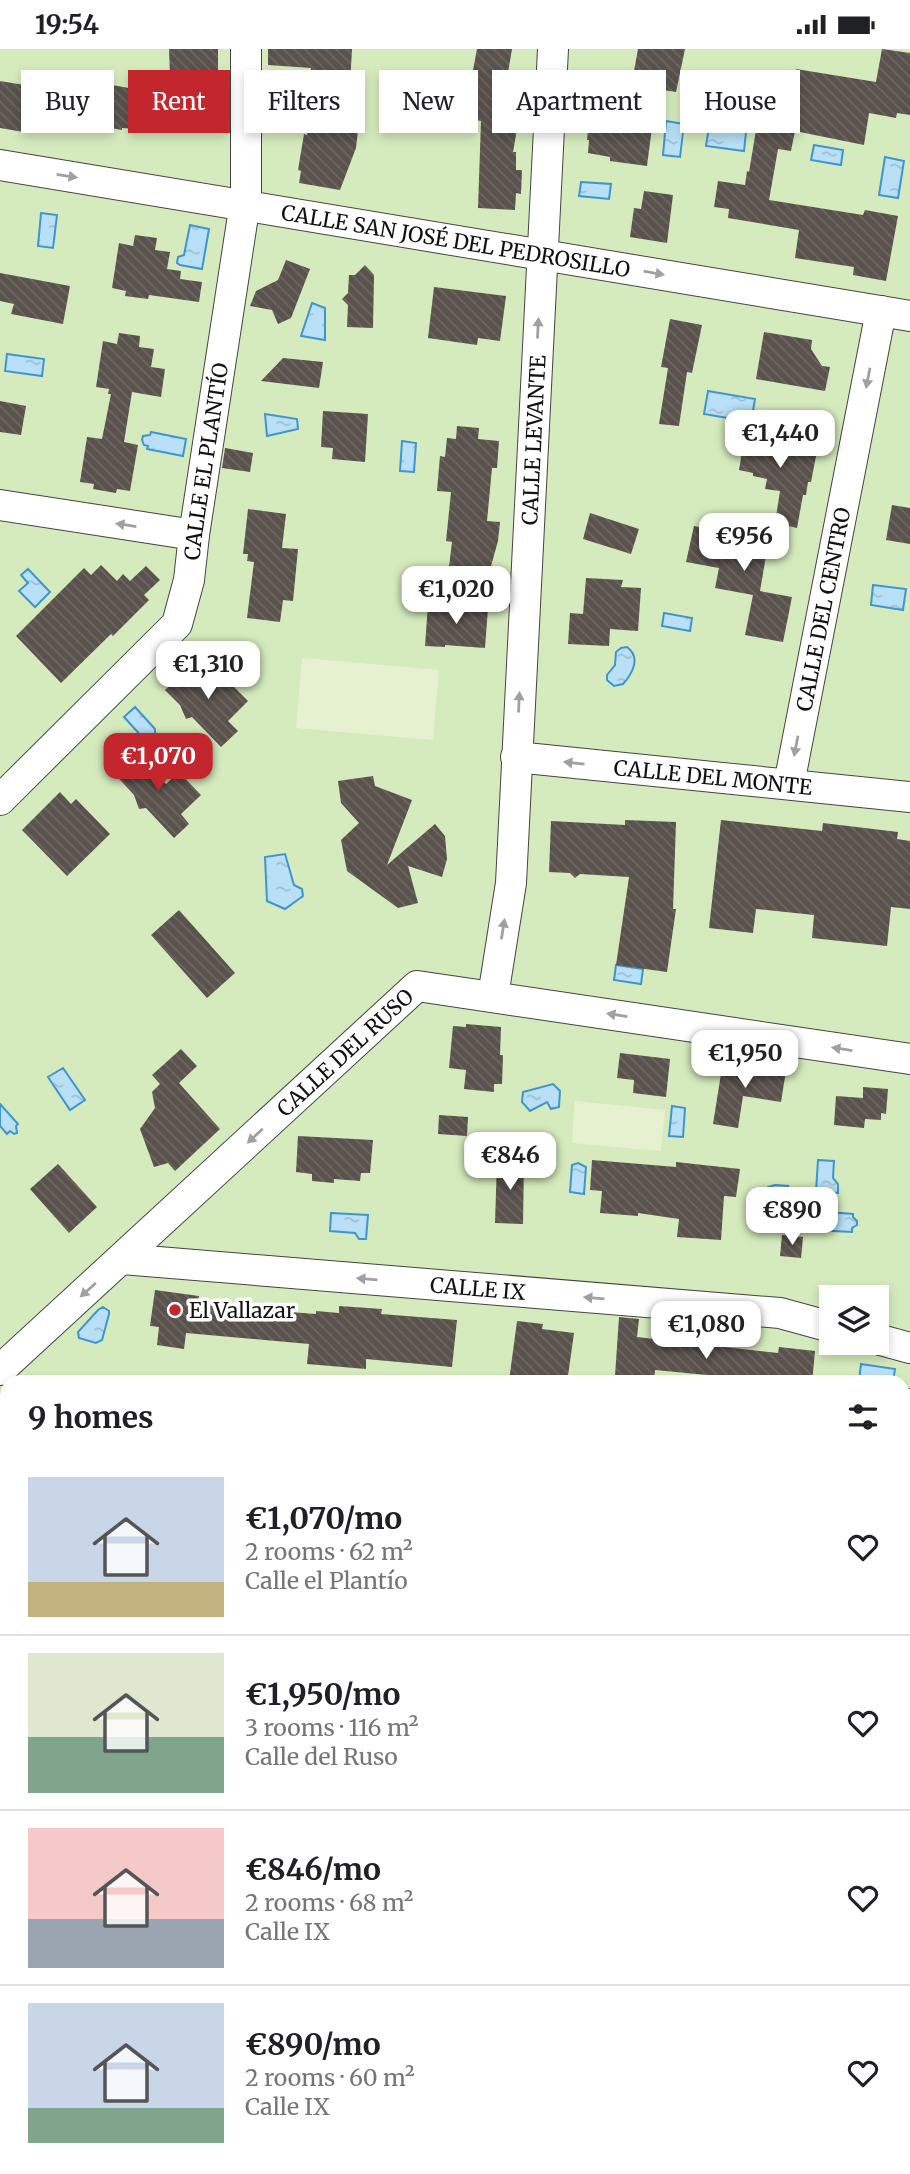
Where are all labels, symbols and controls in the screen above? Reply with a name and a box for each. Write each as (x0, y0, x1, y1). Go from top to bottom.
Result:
text: 19:54 (35, 8, 99, 41)
chip: Buy (21, 70, 114, 133)
chip: Rent (128, 70, 230, 133)
chip: Filters (244, 70, 365, 133)
chip: New (379, 70, 478, 133)
chip: Apartment (492, 70, 666, 133)
chip: House (680, 70, 800, 133)
one-way arrow (56, 171, 78, 182)
street label: CALLE SAN JOSÉ DEL PEDROSILLO (279, 198, 632, 283)
one-way arrow (644, 268, 666, 279)
one-way arrow (533, 317, 544, 339)
street label: CALLE LEVANTE (516, 354, 551, 526)
street label: CALLE EL PLANTÍO (178, 361, 234, 562)
one-way arrow (862, 367, 873, 389)
pin: €1,440 (723, 411, 837, 470)
text: €1,440 (741, 418, 819, 447)
street label: CALLE DEL CENTRO (790, 505, 856, 714)
pin: €956 (703, 513, 785, 573)
one-way arrow (115, 519, 137, 530)
text: €956 (715, 521, 773, 550)
pin: €1,020 (399, 567, 513, 626)
text: €1,020 (418, 574, 494, 603)
pin: €1,310 (151, 641, 265, 701)
text: €1,310 (172, 649, 244, 678)
one-way arrow (514, 691, 525, 713)
pin: €1,070 (101, 733, 215, 793)
one-way arrow (790, 735, 801, 757)
text: €1,070 (120, 741, 196, 770)
street label: CALLE DEL MONTE (612, 753, 814, 801)
one-way arrow (563, 757, 585, 768)
one-way arrow (498, 918, 509, 940)
street label: CALLE DEL RUSO (271, 983, 419, 1122)
one-way arrow (606, 1009, 628, 1020)
pin: €1,950 (688, 1031, 802, 1090)
text: €1,950 (707, 1038, 783, 1067)
one-way arrow (831, 1043, 853, 1054)
one-way arrow (246, 1128, 264, 1144)
pin: €846 (469, 1133, 551, 1192)
text: €846 (480, 1140, 540, 1169)
pin: €890 (751, 1187, 833, 1247)
text: €890 (762, 1195, 822, 1224)
street label: CALLE IX (429, 1271, 527, 1306)
one-way arrow (356, 1273, 378, 1284)
one-way arrow (80, 1282, 97, 1298)
map controls (819, 1285, 889, 1355)
button: layers (819, 1285, 889, 1355)
one-way arrow (583, 1292, 605, 1303)
place label: El Vallazar (189, 1297, 295, 1324)
pin: €1,080 (649, 1301, 763, 1361)
marker: El Vallazar (167, 1302, 183, 1318)
text: €1,080 (667, 1309, 745, 1338)
text: 9 homes (28, 1398, 154, 1436)
icon: filters (844, 1398, 882, 1436)
text: €1,070/mo (245, 1499, 402, 1537)
icon: home (84, 1505, 168, 1589)
icon: heart (844, 1528, 882, 1566)
text: 2 rooms · 62 m² (245, 1537, 413, 1566)
text: Calle el Plantío (245, 1566, 408, 1595)
text: €1,950/mo (245, 1675, 401, 1713)
icon: home (84, 1681, 168, 1765)
icon: heart (844, 1704, 882, 1742)
text: 3 rooms · 116 m² (245, 1713, 419, 1742)
text: Calle del Ruso (245, 1742, 398, 1771)
text: €846/mo (245, 1850, 381, 1888)
icon: home (84, 1856, 168, 1940)
icon: heart (844, 1879, 882, 1917)
text: 2 rooms · 68 m² (245, 1888, 413, 1917)
text: Calle IX (245, 1917, 330, 1946)
text: €890/mo (245, 2025, 381, 2063)
icon: home (84, 2031, 168, 2115)
icon: heart (844, 2054, 882, 2092)
text: 2 rooms · 60 m² (245, 2063, 415, 2092)
text: Calle IX (245, 2092, 330, 2121)

